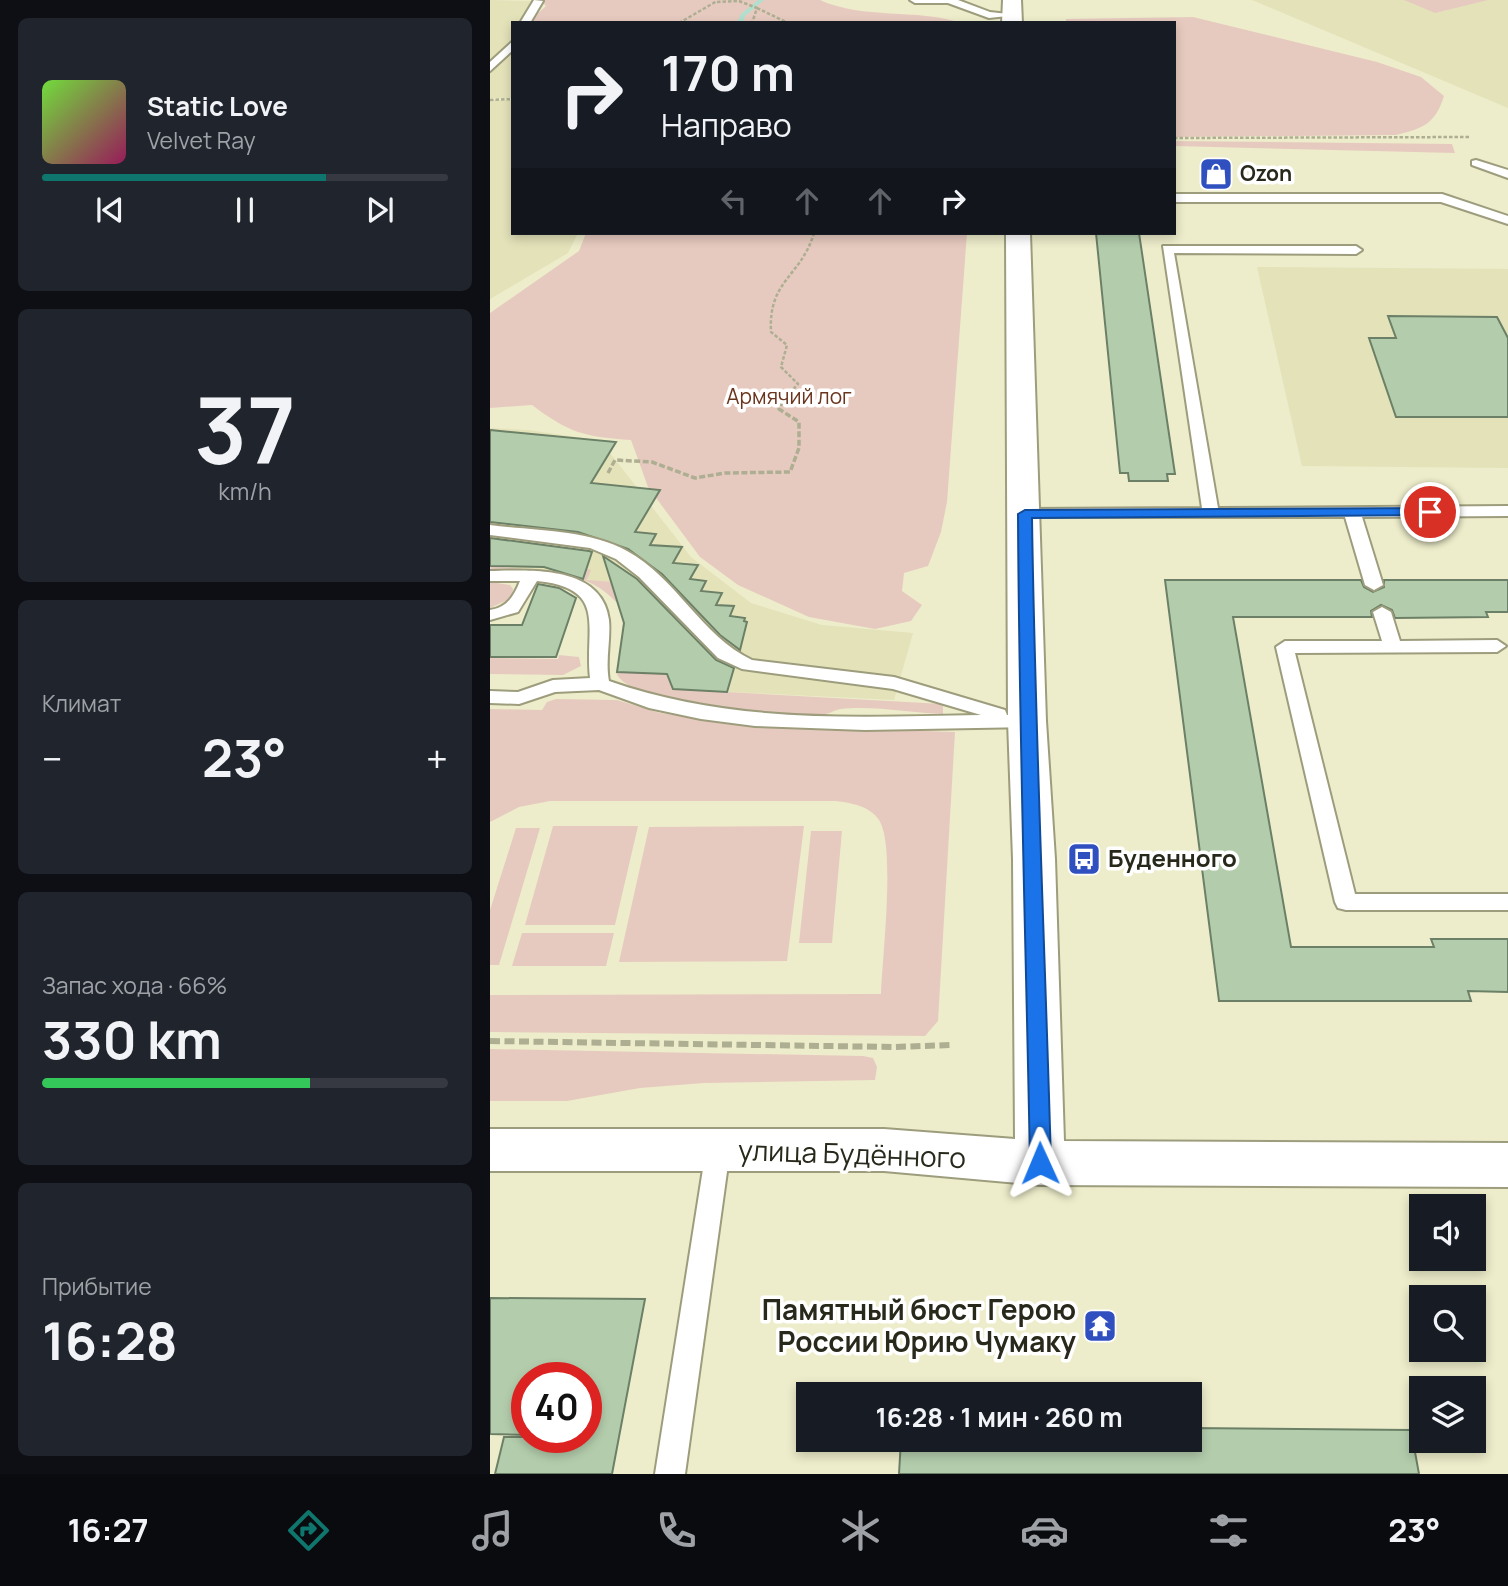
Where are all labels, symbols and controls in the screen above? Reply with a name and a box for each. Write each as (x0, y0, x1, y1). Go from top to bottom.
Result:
text: 170 m (661, 39, 795, 106)
icon: right (546, 49, 637, 140)
text: Static Love (147, 88, 288, 124)
text: Направо (661, 103, 792, 147)
text: Velvet Ray (147, 124, 256, 156)
shop icon: Ozon (1197, 155, 1235, 193)
place label: Ozon (1240, 159, 1292, 187)
icon: left (715, 182, 753, 220)
icon: ahead (788, 182, 826, 220)
icon: ahead (861, 182, 899, 220)
icon: right (934, 182, 972, 220)
icon: previous (91, 191, 129, 229)
icon: pause (226, 191, 264, 229)
icon: next (361, 191, 399, 229)
text: 37 (194, 367, 296, 491)
park label: Армячий лог (726, 382, 852, 410)
text: km/h (218, 475, 272, 507)
pin (1400, 482, 1460, 542)
icon: arrive (1411, 493, 1449, 531)
text: Климат (42, 687, 121, 719)
text: 23° (202, 722, 287, 793)
text: − (42, 732, 63, 784)
text: + (426, 732, 448, 784)
bus stop icon: Буденного (1065, 840, 1103, 878)
place label: Буденного (1108, 841, 1237, 874)
text: Запас хода · 66% (42, 969, 227, 1001)
text: 330 km (42, 1004, 222, 1075)
position arrow (1003, 1126, 1077, 1200)
street label: улица Будённого (737, 1130, 967, 1176)
map controls (1409, 1194, 1486, 1453)
button: sound (1409, 1194, 1486, 1271)
text: Прибытие (42, 1270, 152, 1302)
button: search (1409, 1285, 1486, 1362)
place label: Памятный бюст Герою России Юрию Чумаку (762, 1290, 1076, 1360)
text: 16:28 (42, 1305, 178, 1376)
temple icon: Памятный бюст Герою России Юрию Чумаку (1081, 1307, 1119, 1345)
speed limit sign: 40 (511, 1362, 602, 1453)
button: layers (1409, 1376, 1486, 1453)
text: 16:28 · 1 мин · 260 m (875, 1399, 1123, 1435)
icon: directions (284, 1506, 333, 1555)
icon: music (468, 1506, 517, 1555)
icon: phone (652, 1506, 701, 1555)
icon: climate (836, 1506, 885, 1555)
icon: car (1020, 1506, 1069, 1555)
icon: filters (1204, 1506, 1253, 1555)
text: 16:27 (68, 1508, 149, 1552)
text: 23° (1388, 1508, 1440, 1552)

